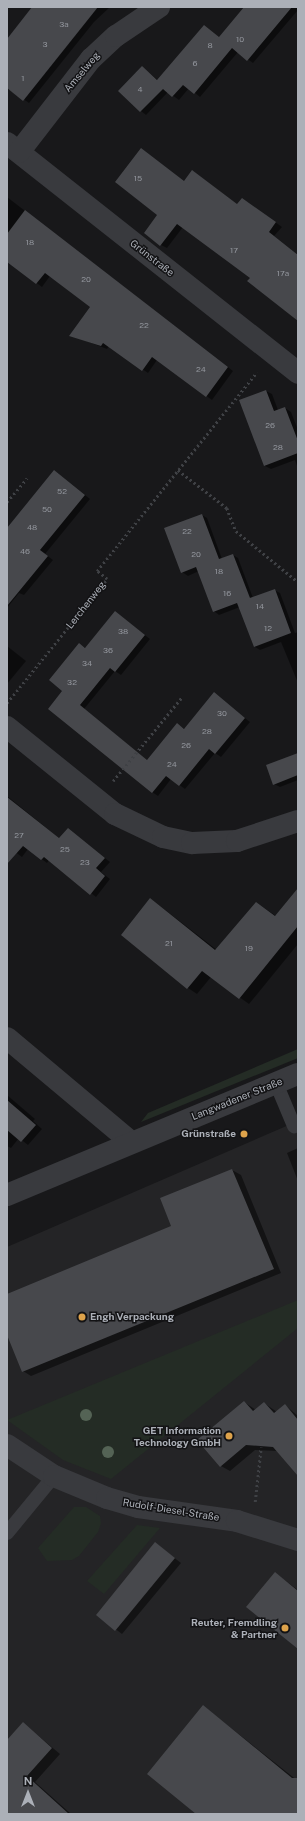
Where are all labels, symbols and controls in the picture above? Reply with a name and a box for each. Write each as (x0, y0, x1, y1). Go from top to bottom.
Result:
house number: 3a (59, 20, 69, 30)
house number: 10 (236, 35, 244, 45)
house number: 3 (42, 40, 48, 50)
house number: 8 (207, 41, 213, 51)
street label: Amselweg (62, 49, 102, 95)
house number: 6 (193, 59, 197, 69)
house number: 1 (21, 74, 25, 84)
house number: 4 (137, 85, 143, 95)
house number: 15 (134, 174, 142, 184)
street label: Grünstraße (128, 237, 176, 279)
house number: 18 (26, 238, 34, 248)
house number: 17 (230, 246, 238, 256)
house number: 17a (277, 269, 289, 279)
house number: 20 (81, 275, 91, 285)
house number: 22 (139, 321, 149, 331)
house number: 24 (196, 365, 206, 375)
house number: 26 (265, 421, 275, 431)
house number: 28 (273, 443, 283, 453)
house number: 52 (57, 487, 67, 497)
house number: 50 (42, 505, 52, 515)
house number: 48 (27, 523, 37, 533)
house number: 22 (182, 527, 192, 537)
house number: 46 (20, 547, 30, 557)
house number: 20 (191, 550, 201, 560)
house number: 18 (215, 567, 223, 577)
street label: Lerchenweg (64, 579, 108, 631)
house number: 16 (223, 589, 231, 599)
house number: 14 (256, 602, 264, 612)
house number: 12 (264, 624, 272, 634)
house number: 38 (118, 627, 128, 637)
house number: 36 (103, 646, 113, 656)
house number: 34 (82, 659, 92, 669)
house number: 32 (67, 678, 77, 688)
house number: 30 (217, 709, 227, 719)
house number: 28 (202, 727, 212, 737)
house number: 26 (181, 741, 191, 751)
house number: 24 (167, 760, 177, 770)
house number: 27 (14, 831, 24, 841)
house number: 25 (60, 845, 70, 855)
house number: 23 (80, 858, 90, 868)
house number: 21 (165, 939, 173, 949)
house number: 19 (245, 944, 253, 954)
street label: Langwadener Straße (190, 1075, 284, 1123)
place label: Grünstraße (181, 1128, 236, 1140)
marker: Grünstraße (239, 1129, 249, 1139)
place label: Engh Verpackung (90, 1311, 174, 1323)
marker: Engh Verpackung (77, 1312, 87, 1322)
place label: GET Information Technology GmbH (134, 1424, 221, 1448)
marker: GET Information Technology GmbH (224, 1431, 234, 1441)
street label: Rudolf-Diesel-Straße (122, 1496, 220, 1524)
place label: Reuter, Fremdling & Partner (191, 1616, 277, 1640)
marker: Reuter, Fremdling & Partner (280, 1623, 290, 1633)
north arrow (8, 1773, 48, 1813)
text: N (24, 1775, 32, 1787)

